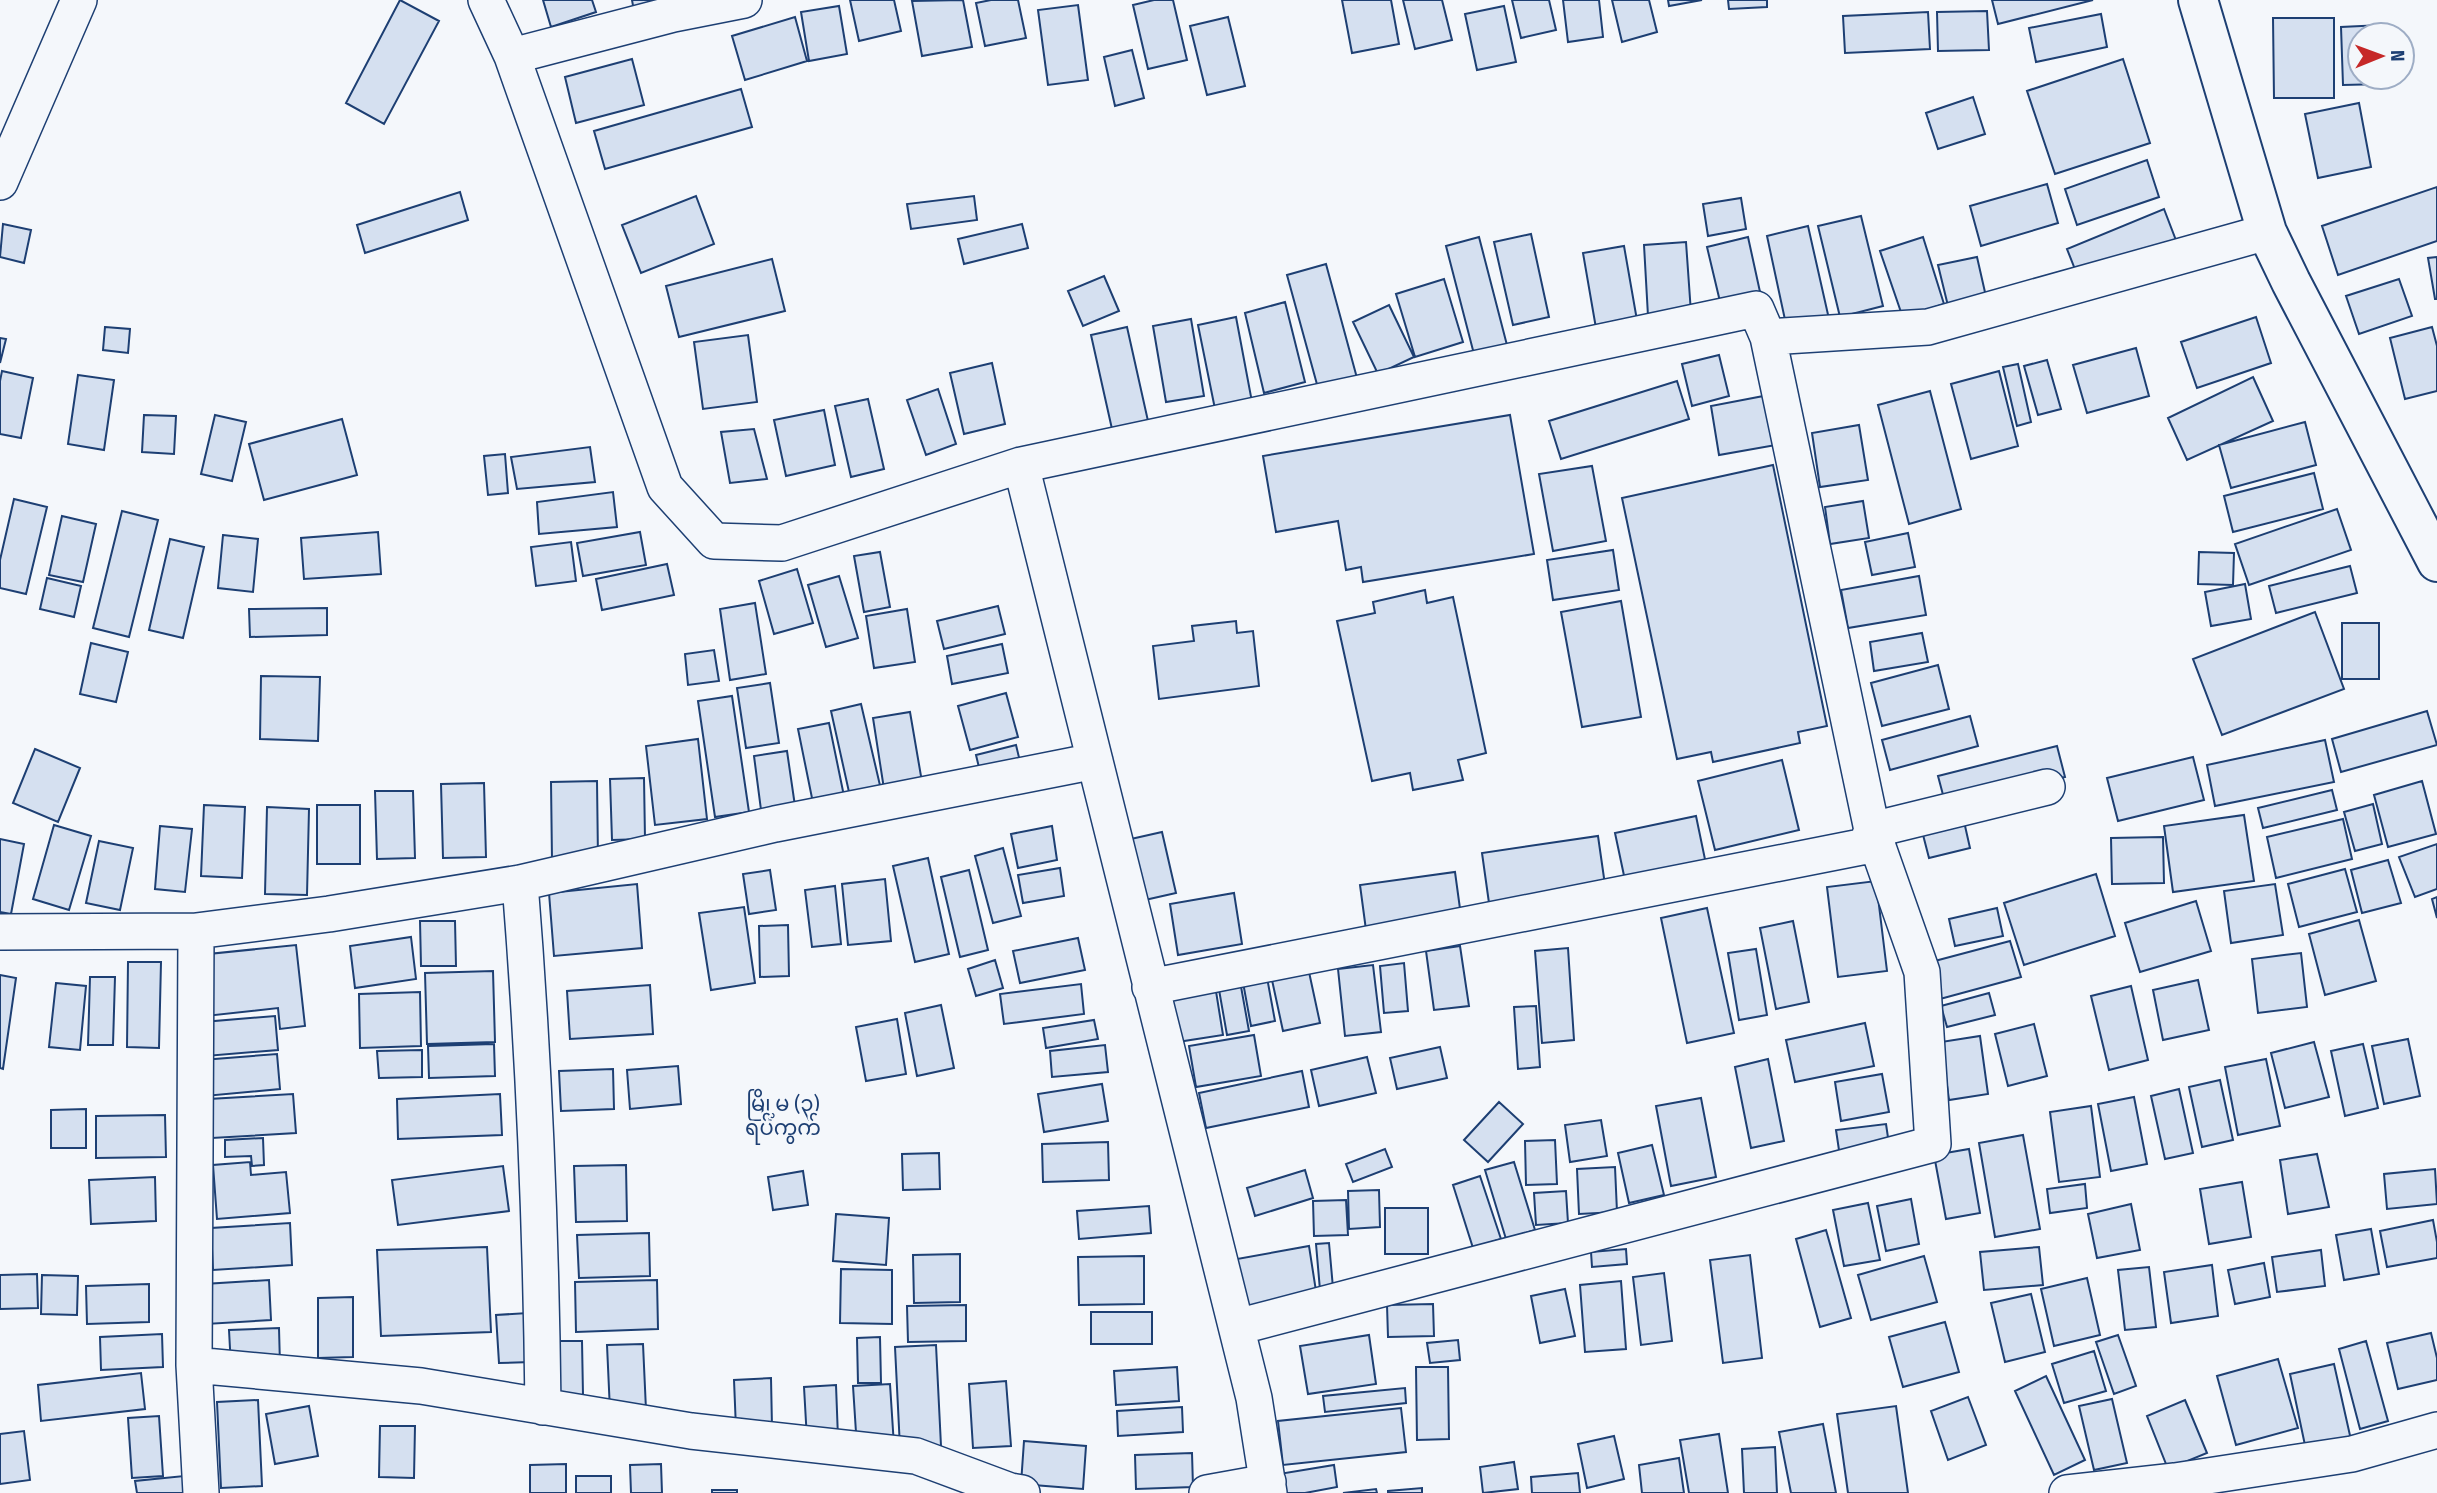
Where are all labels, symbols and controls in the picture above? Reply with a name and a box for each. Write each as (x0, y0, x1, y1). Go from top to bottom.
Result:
north arrow (2346, 21, 2416, 91)
text: N (2386, 50, 2409, 62)
district label: မြို့မ (၃) ရပ်ကွက် (745, 1088, 821, 1145)

